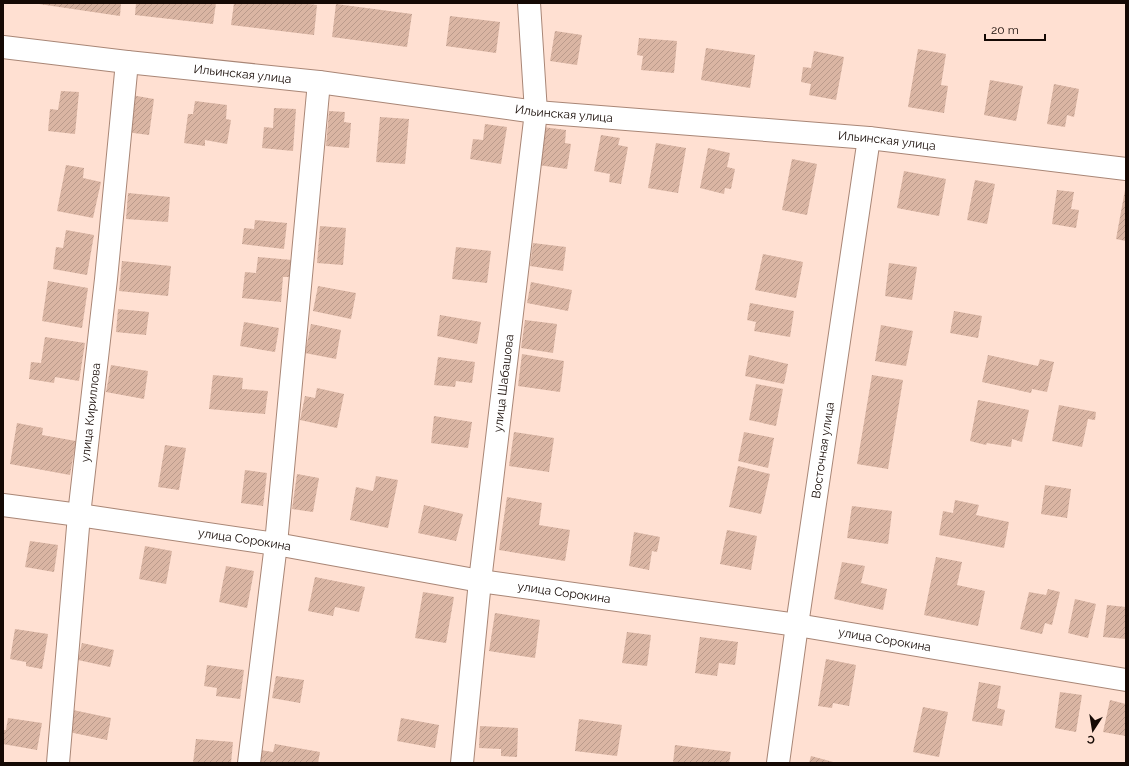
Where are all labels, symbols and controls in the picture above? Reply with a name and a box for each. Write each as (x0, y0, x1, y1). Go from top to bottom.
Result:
scale bar (985, 16, 1045, 42)
text: 20 m (991, 23, 1019, 37)
street label: Ильинская улица (193, 62, 292, 86)
street label: Ильинская улица (514, 102, 613, 125)
street label: Ильинская улица (837, 129, 936, 153)
street label: улица Шабашова (491, 334, 516, 433)
street label: улица Кириллова (78, 362, 103, 463)
street label: Восточная улица (809, 401, 837, 499)
street label: улица Сорокина (197, 526, 292, 554)
street label: улица Сорокина (517, 579, 612, 606)
street label: улица Сорокина (837, 625, 932, 654)
north arrow (1073, 710, 1113, 750)
text: С (1086, 732, 1096, 746)

